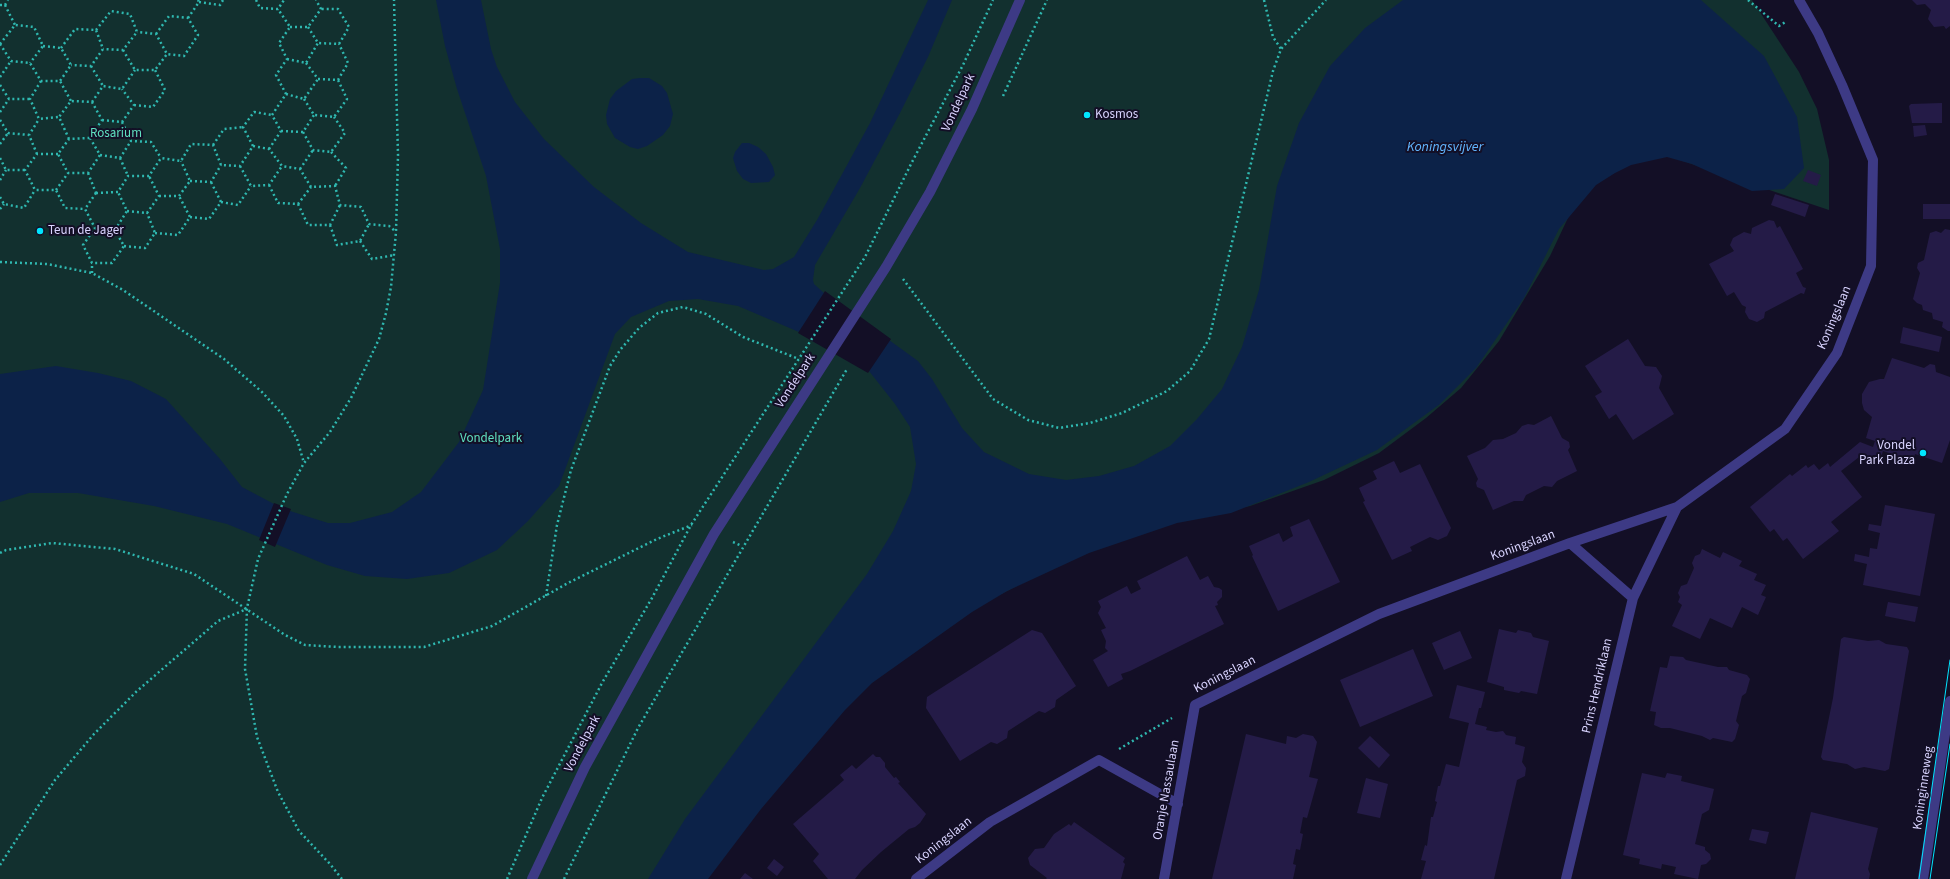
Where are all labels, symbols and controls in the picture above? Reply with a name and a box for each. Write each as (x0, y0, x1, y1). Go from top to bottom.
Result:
street label: Vondelpark (939, 72, 979, 134)
place label: Kosmos (1095, 107, 1138, 123)
marker: Kosmos (1082, 110, 1092, 120)
park label: Rosarium (90, 126, 142, 142)
water label: Koningsvijver (1407, 140, 1483, 156)
place label: Teun de Jager (48, 223, 124, 239)
marker: Teun de Jager (35, 226, 45, 236)
street label: Koningslaan (1815, 284, 1855, 352)
street label: Vondelpark (773, 351, 819, 411)
park label: Vondelpark (460, 431, 522, 447)
place label: Vondel Park Plaza (1859, 438, 1915, 469)
marker: Vondel Park Plaza (1918, 448, 1928, 458)
street label: Koningslaan (1489, 527, 1557, 565)
street label: Prins Hendriklaan (1579, 637, 1617, 735)
street label: Koningslaan (1191, 653, 1259, 697)
street label: Vondelpark (562, 713, 604, 775)
street label: Oranje Nassaulaan (1150, 739, 1184, 841)
street label: Koninginneweg (1910, 745, 1938, 831)
street label: Koningslaan (913, 814, 975, 868)

